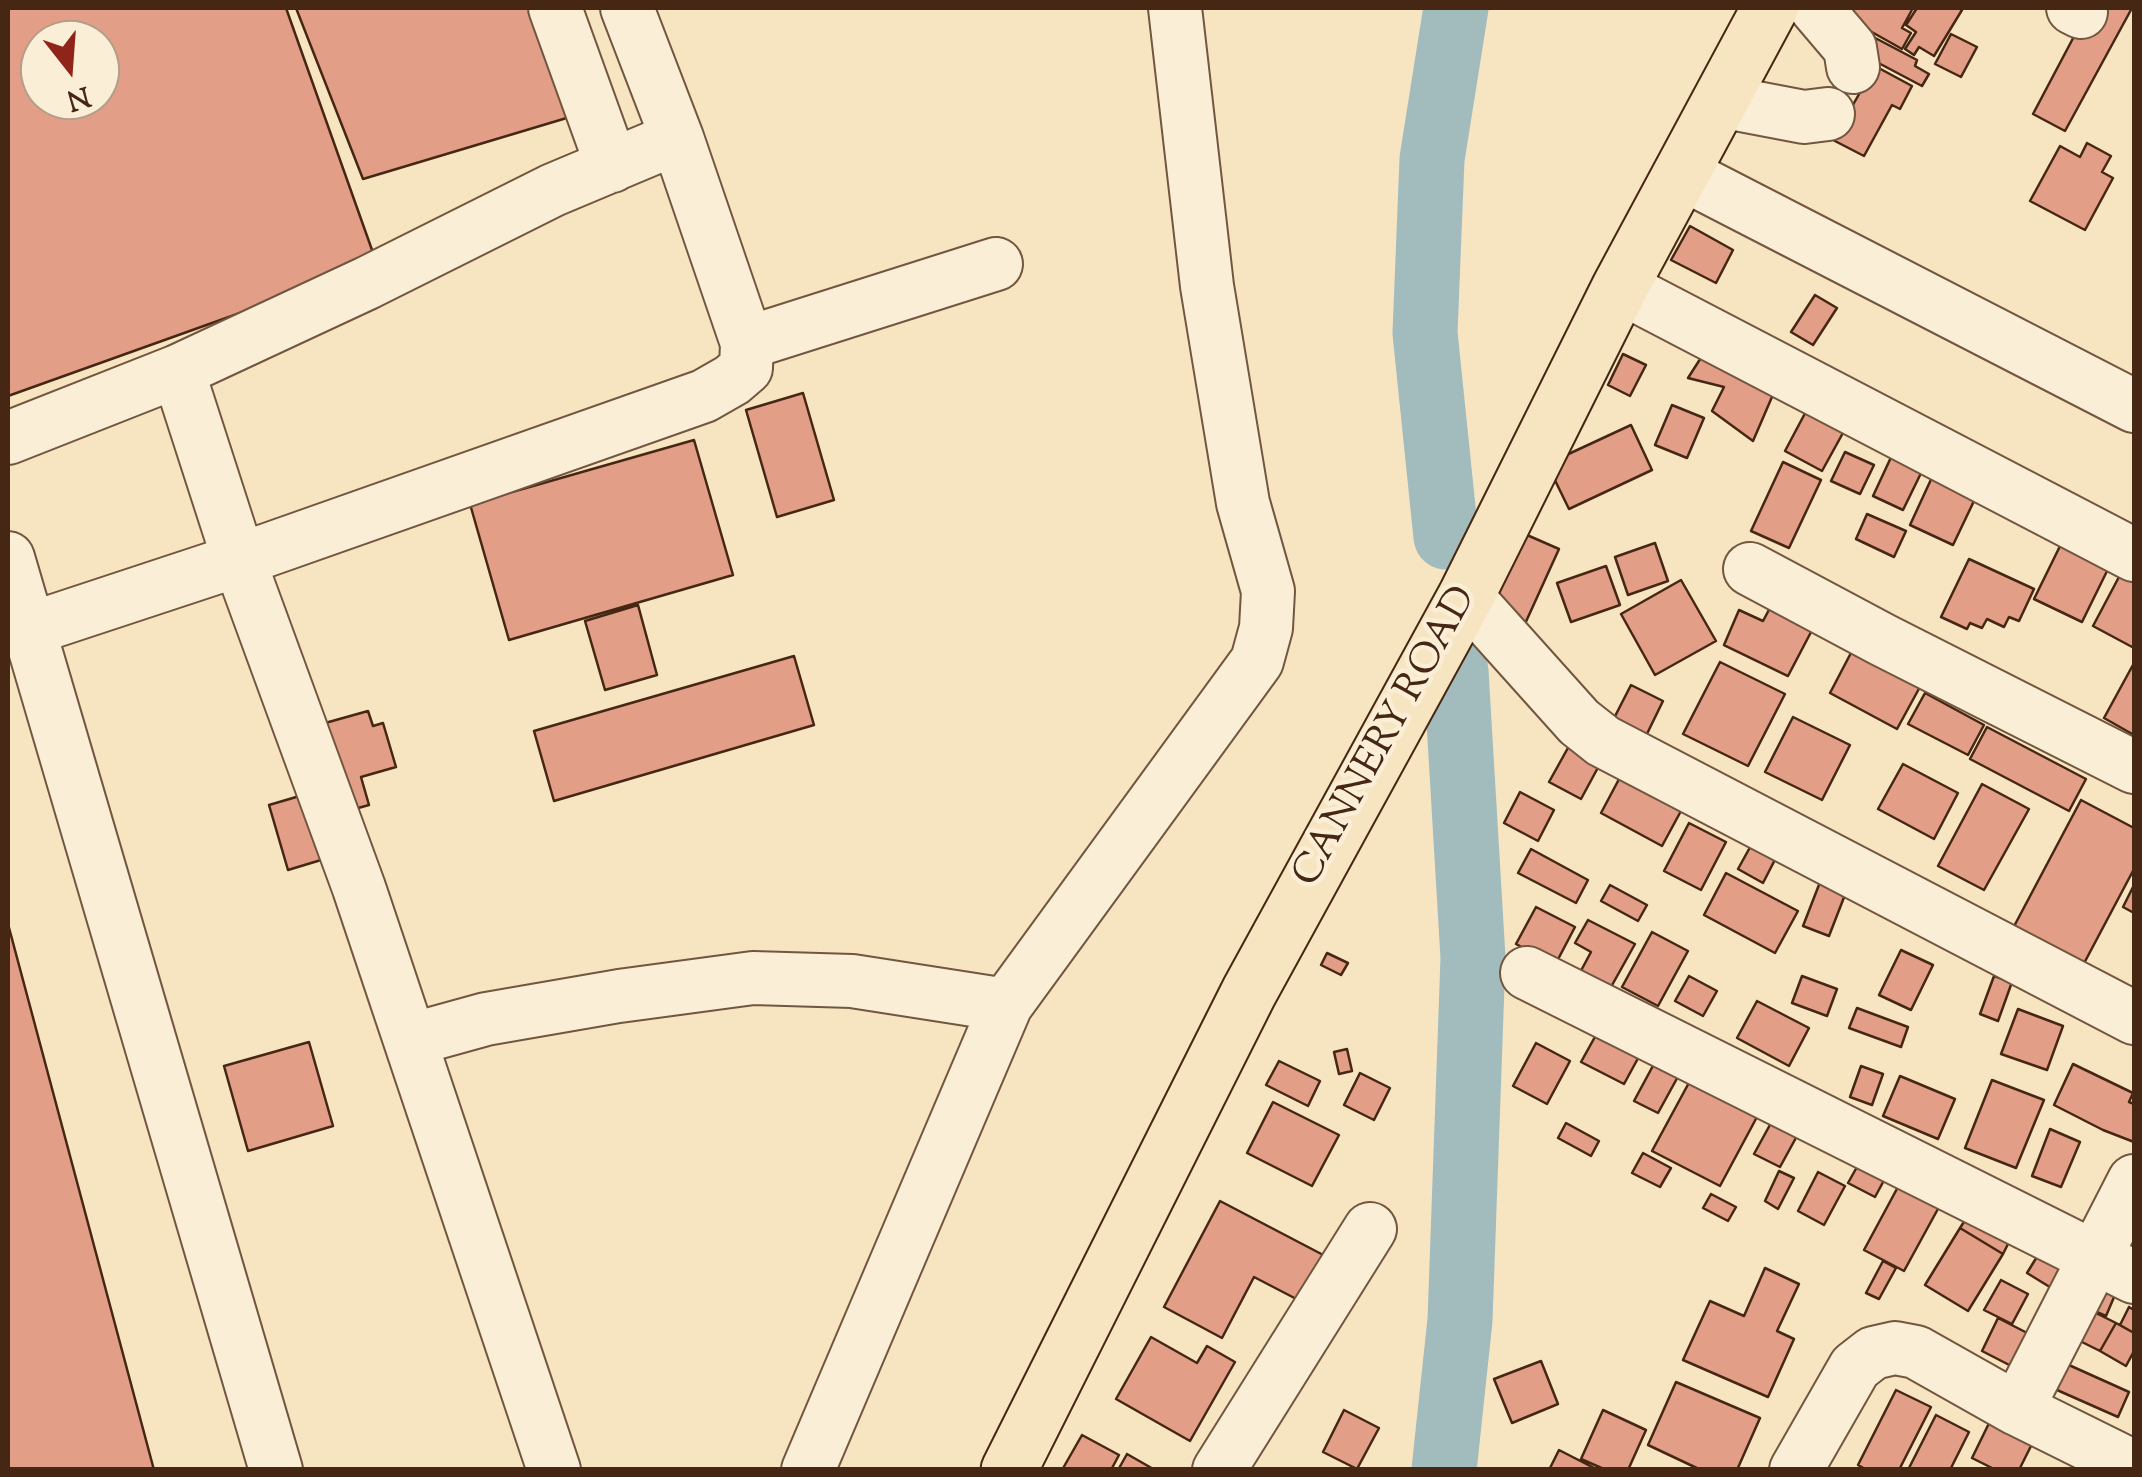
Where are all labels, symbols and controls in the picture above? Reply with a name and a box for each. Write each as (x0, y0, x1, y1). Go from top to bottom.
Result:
north arrow (20, 20, 120, 120)
text: N (62, 74, 95, 119)
street label: CANNERY ROAD (1286, 580, 1490, 896)

